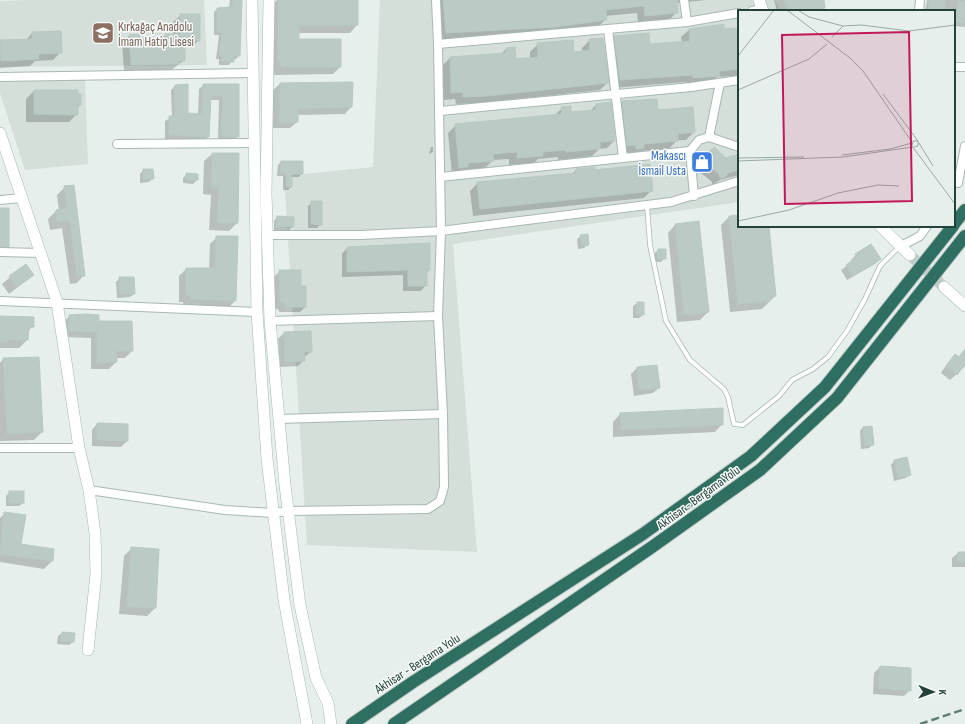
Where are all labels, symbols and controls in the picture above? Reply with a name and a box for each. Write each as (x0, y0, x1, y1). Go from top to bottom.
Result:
inset map (738, 10, 955, 227)
place label: Kırkağaç Anadolu İmam Hatip Lisesi (118, 19, 194, 50)
school or university icon: Kırkağaç Anadolu İmam Hatip Lisesi (90, 20, 116, 46)
place label: Makascı İsmail Usta (638, 148, 686, 179)
shop icon: Makascı İsmail Usta (689, 149, 715, 175)
street label: Akhisar - Bergama Yolu (653, 462, 743, 534)
street label: Akhisar - Bergama Yolu (371, 630, 463, 698)
north arrow (913, 672, 953, 712)
text: K (936, 689, 949, 696)

